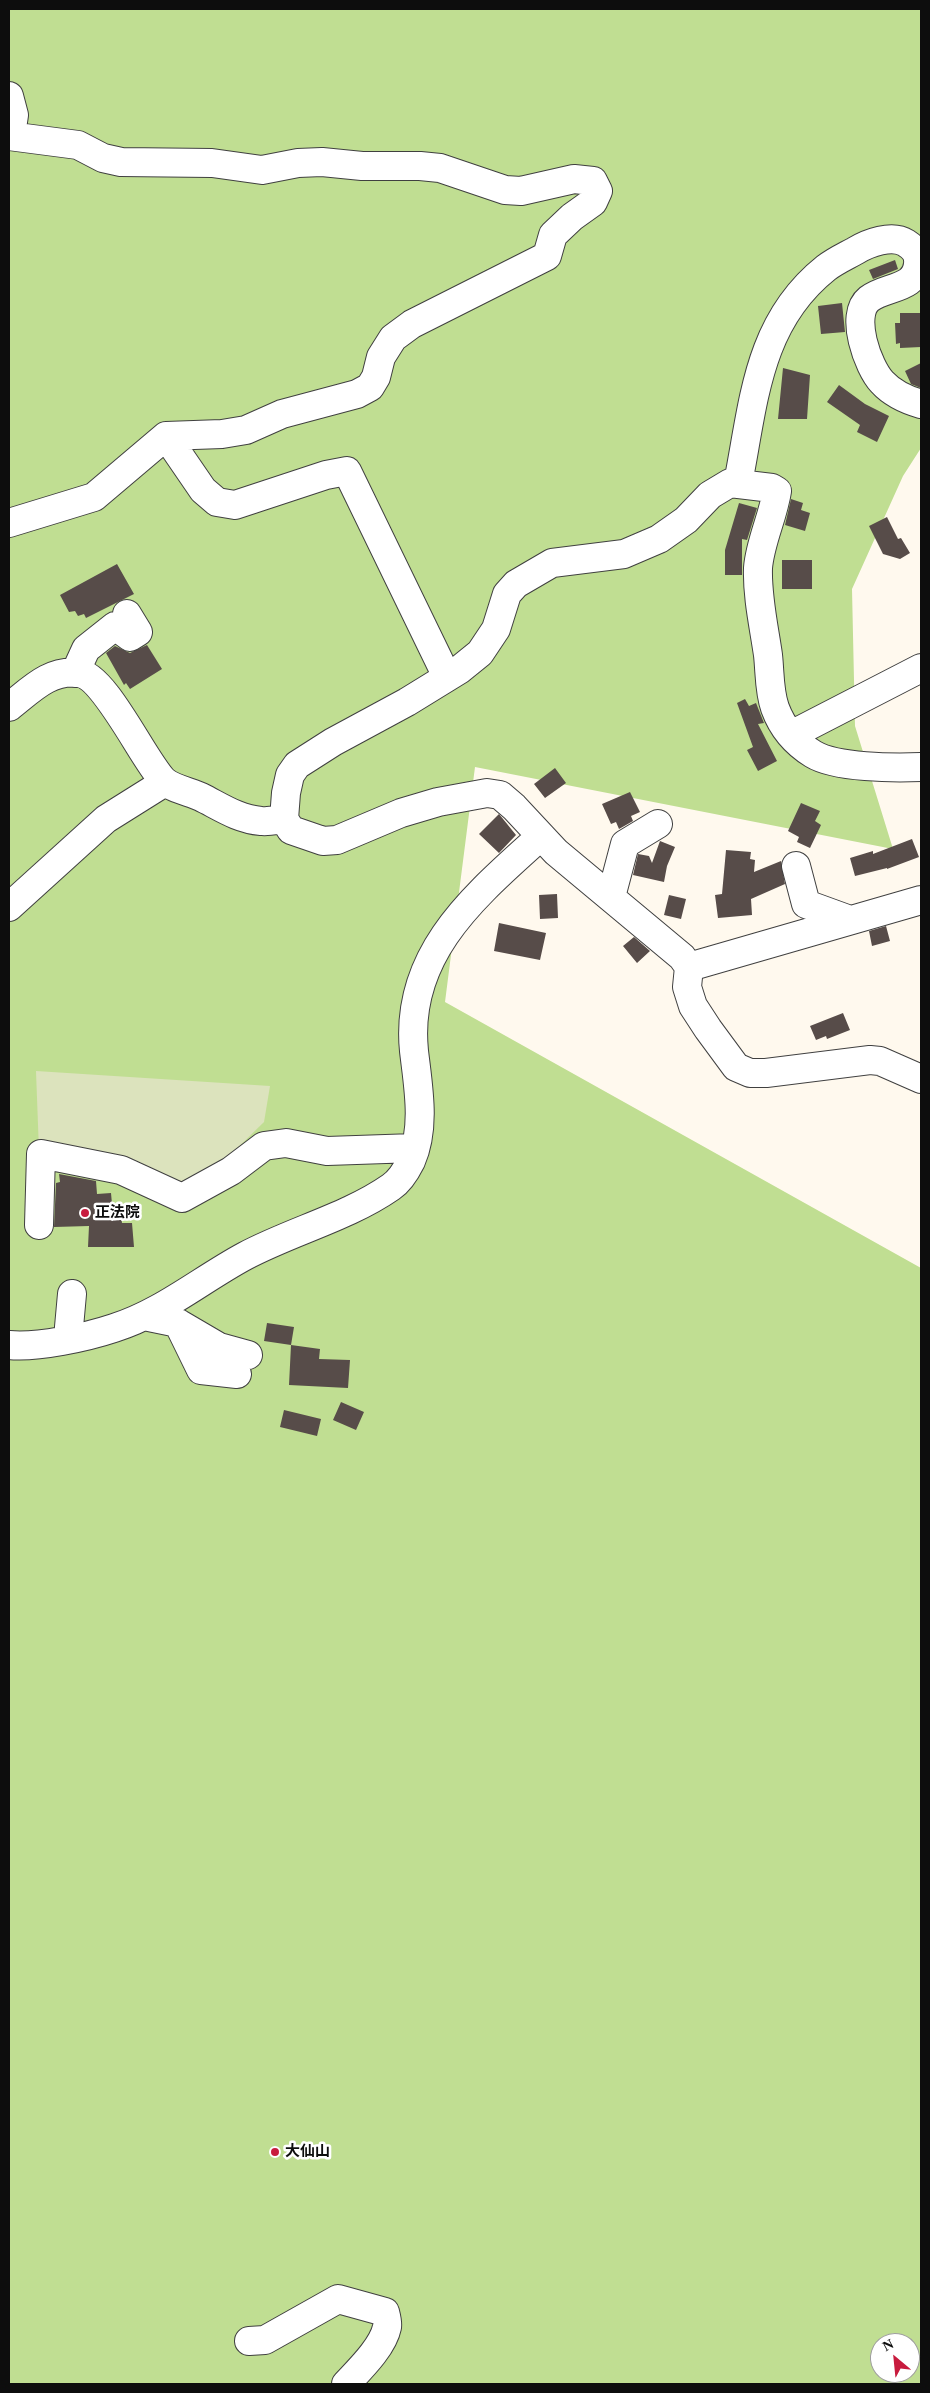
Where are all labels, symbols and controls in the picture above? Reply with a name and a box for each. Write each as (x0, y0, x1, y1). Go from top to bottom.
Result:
place label: 正法院 (95, 1204, 140, 1222)
marker: 正法院 (79, 1207, 91, 1219)
place label: 大仙山 (285, 2143, 330, 2161)
marker: 大仙山 (269, 2146, 281, 2158)
north arrow (870, 2333, 920, 2383)
text: N (880, 2336, 896, 2354)

